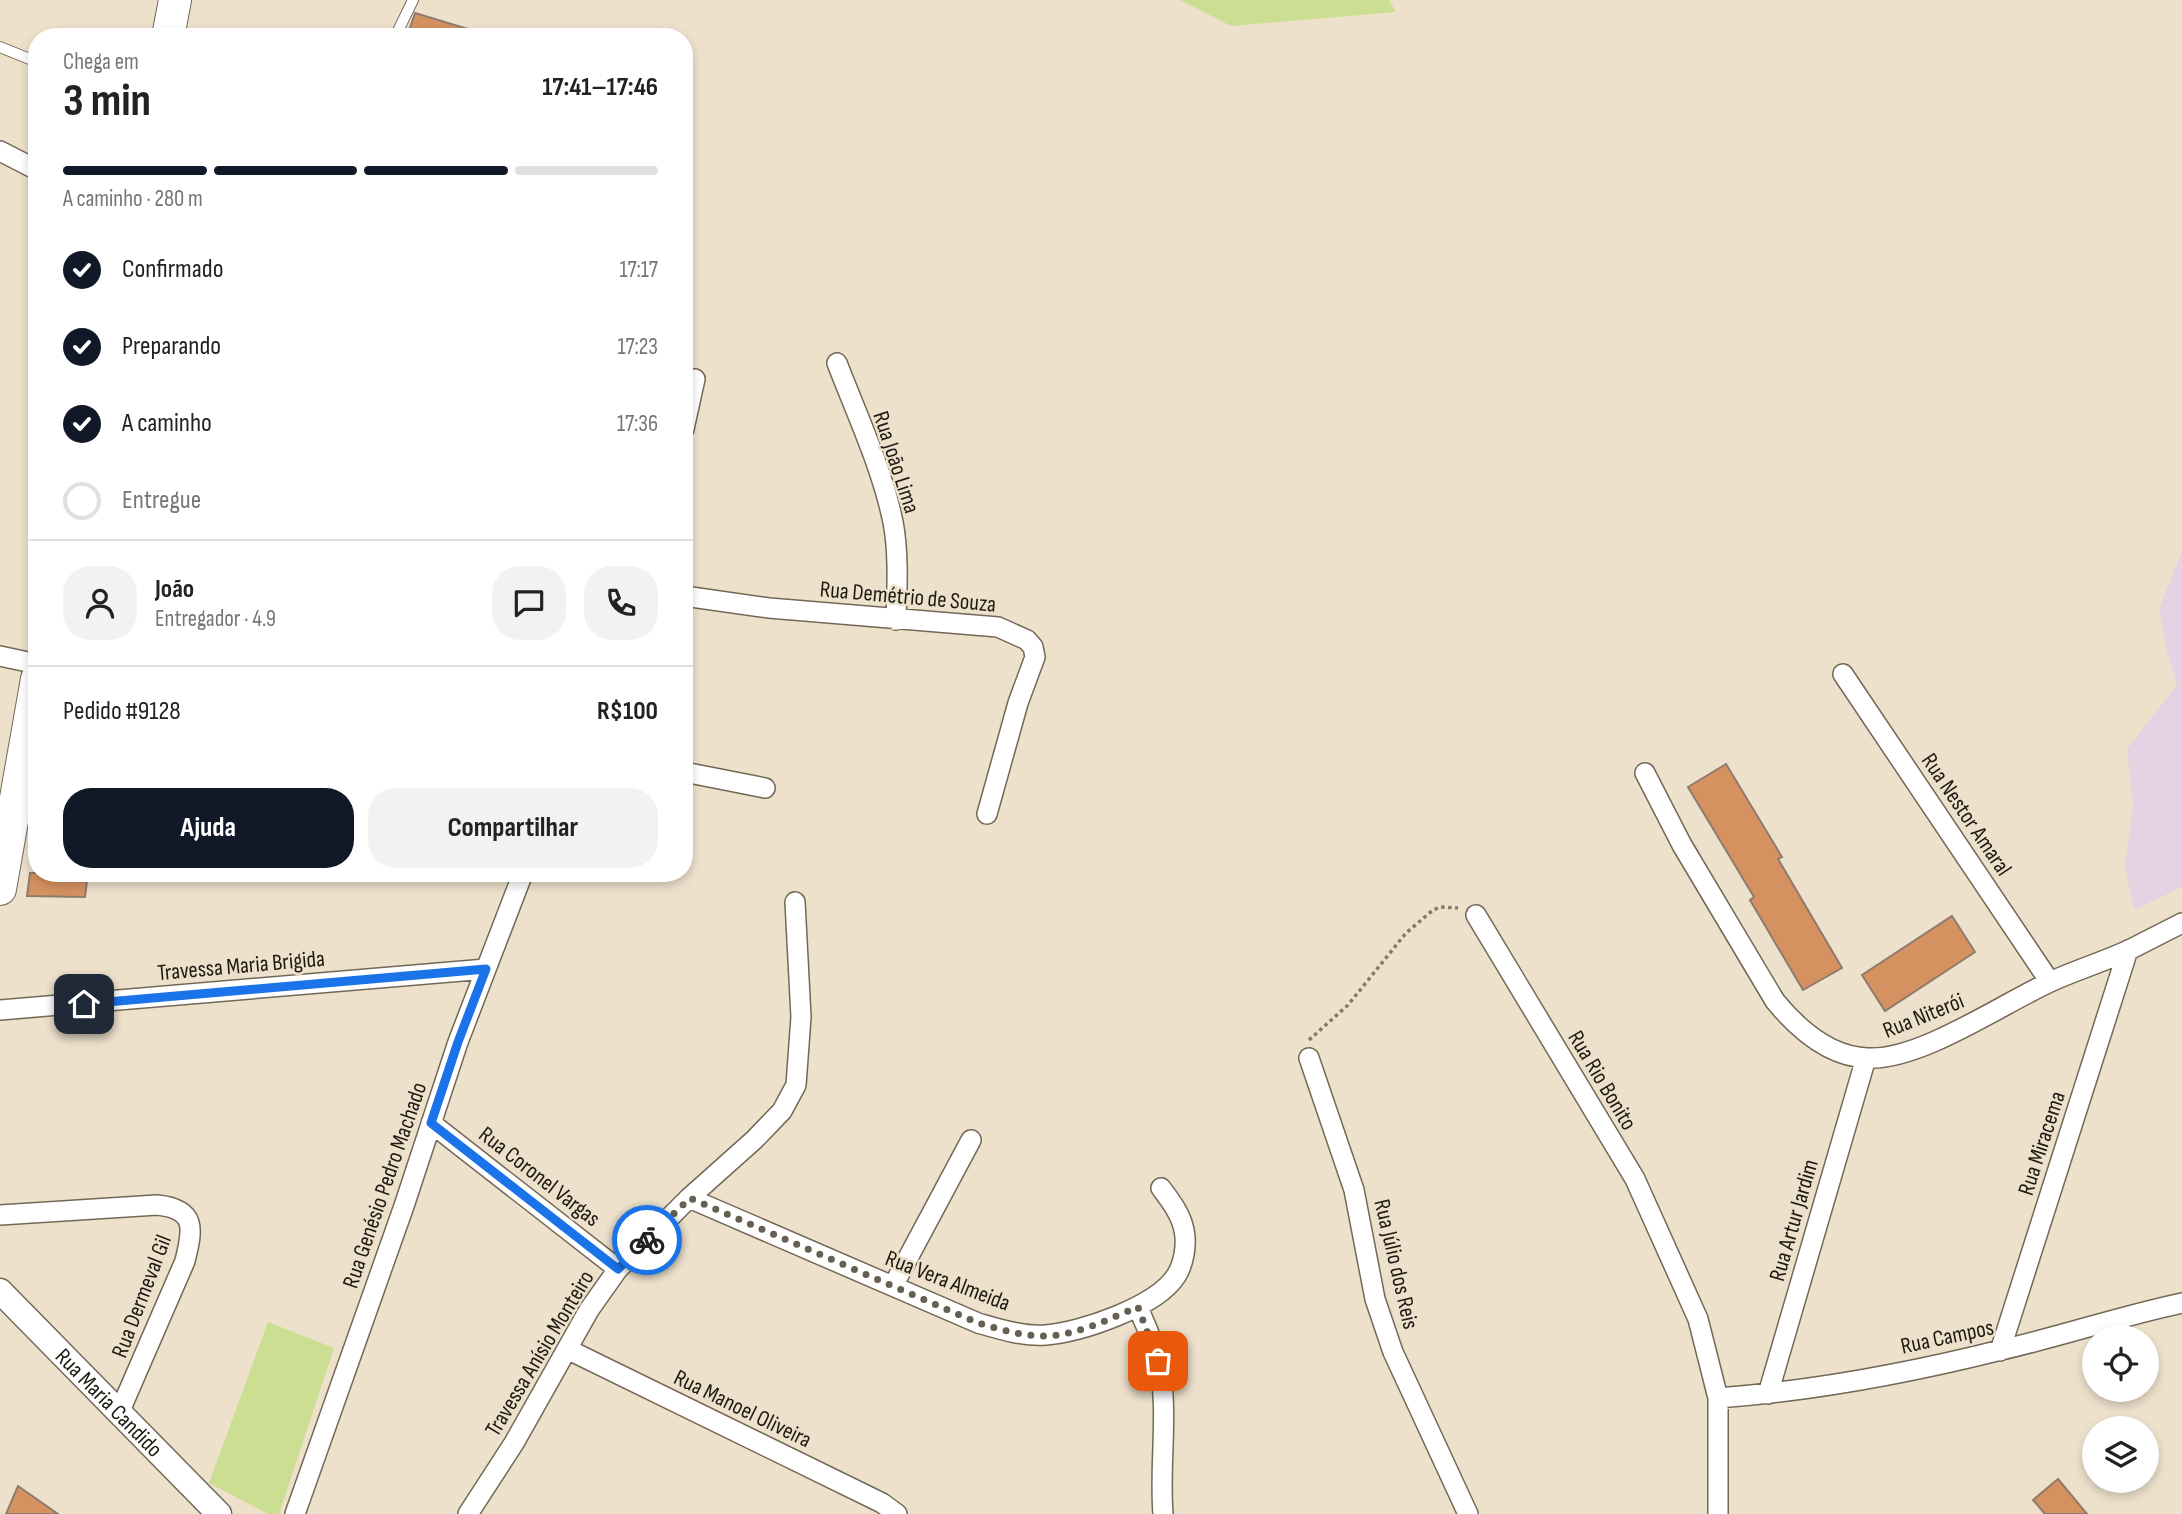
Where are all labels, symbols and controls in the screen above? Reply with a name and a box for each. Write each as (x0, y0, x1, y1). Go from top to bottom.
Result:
text: Chega em (63, 48, 139, 76)
text: 17:41–17:46 (542, 72, 658, 103)
text: 3 min (63, 74, 151, 129)
text: A caminho · 280 m (63, 185, 203, 213)
icon: check (63, 251, 101, 289)
text: Confirmado (122, 254, 223, 285)
text: 17:17 (619, 256, 658, 284)
icon: check (63, 328, 101, 366)
text: Preparando (122, 331, 221, 362)
text: 17:23 (617, 333, 658, 361)
icon: check (63, 405, 101, 443)
text: A caminho (122, 408, 212, 439)
street label: Rua João Lima (866, 408, 926, 517)
text: 17:36 (617, 410, 658, 438)
text: Entregue (122, 485, 201, 516)
button: person (63, 566, 137, 640)
button: chat (492, 566, 566, 640)
button: phone (584, 566, 658, 640)
text: João (155, 574, 194, 605)
street label: Rua Demétrio de Souza (819, 575, 997, 619)
text: Entregador · 4.9 (155, 605, 276, 633)
text: Pedido #9128 (63, 696, 181, 727)
text: R$100 (597, 696, 658, 727)
street label: Rua Nestor Amaral (1915, 748, 2017, 881)
button: Ajuda (63, 788, 354, 868)
button: Compartilhar (368, 788, 658, 868)
street label: Travessa Maria Brigida (156, 945, 326, 987)
pin (54, 974, 114, 1034)
icon: home (65, 985, 103, 1023)
street label: Rua Niterói (1879, 987, 1968, 1045)
street label: Rua Rio Bonito (1562, 1026, 1643, 1135)
street label: Rua Genésio Pedro Machado (337, 1079, 433, 1292)
street label: Rua Miracema (2012, 1088, 2072, 1199)
street label: Rua Coronel Vargas (473, 1121, 606, 1233)
street label: Rua Artur Jardim (1763, 1156, 1825, 1284)
street label: Rua Júlio dos Reis (1367, 1197, 1425, 1332)
courier (612, 1205, 682, 1275)
icon: bike (628, 1221, 666, 1259)
street label: Rua Dermeval Gil (106, 1231, 178, 1362)
street label: Rua Vera Almeida (881, 1244, 1014, 1318)
street label: Travessa Anísio Monteiro (479, 1265, 600, 1442)
street label: Rua Campos (1898, 1313, 1996, 1360)
map controls (2082, 1325, 2159, 1493)
button: locate (2082, 1325, 2159, 1402)
pin (1128, 1331, 1188, 1391)
icon: bag (1139, 1342, 1177, 1380)
street label: Rua Maria Candido (49, 1343, 168, 1463)
street label: Rua Manoel Oliveira (669, 1364, 816, 1454)
button: layers (2082, 1416, 2159, 1493)

